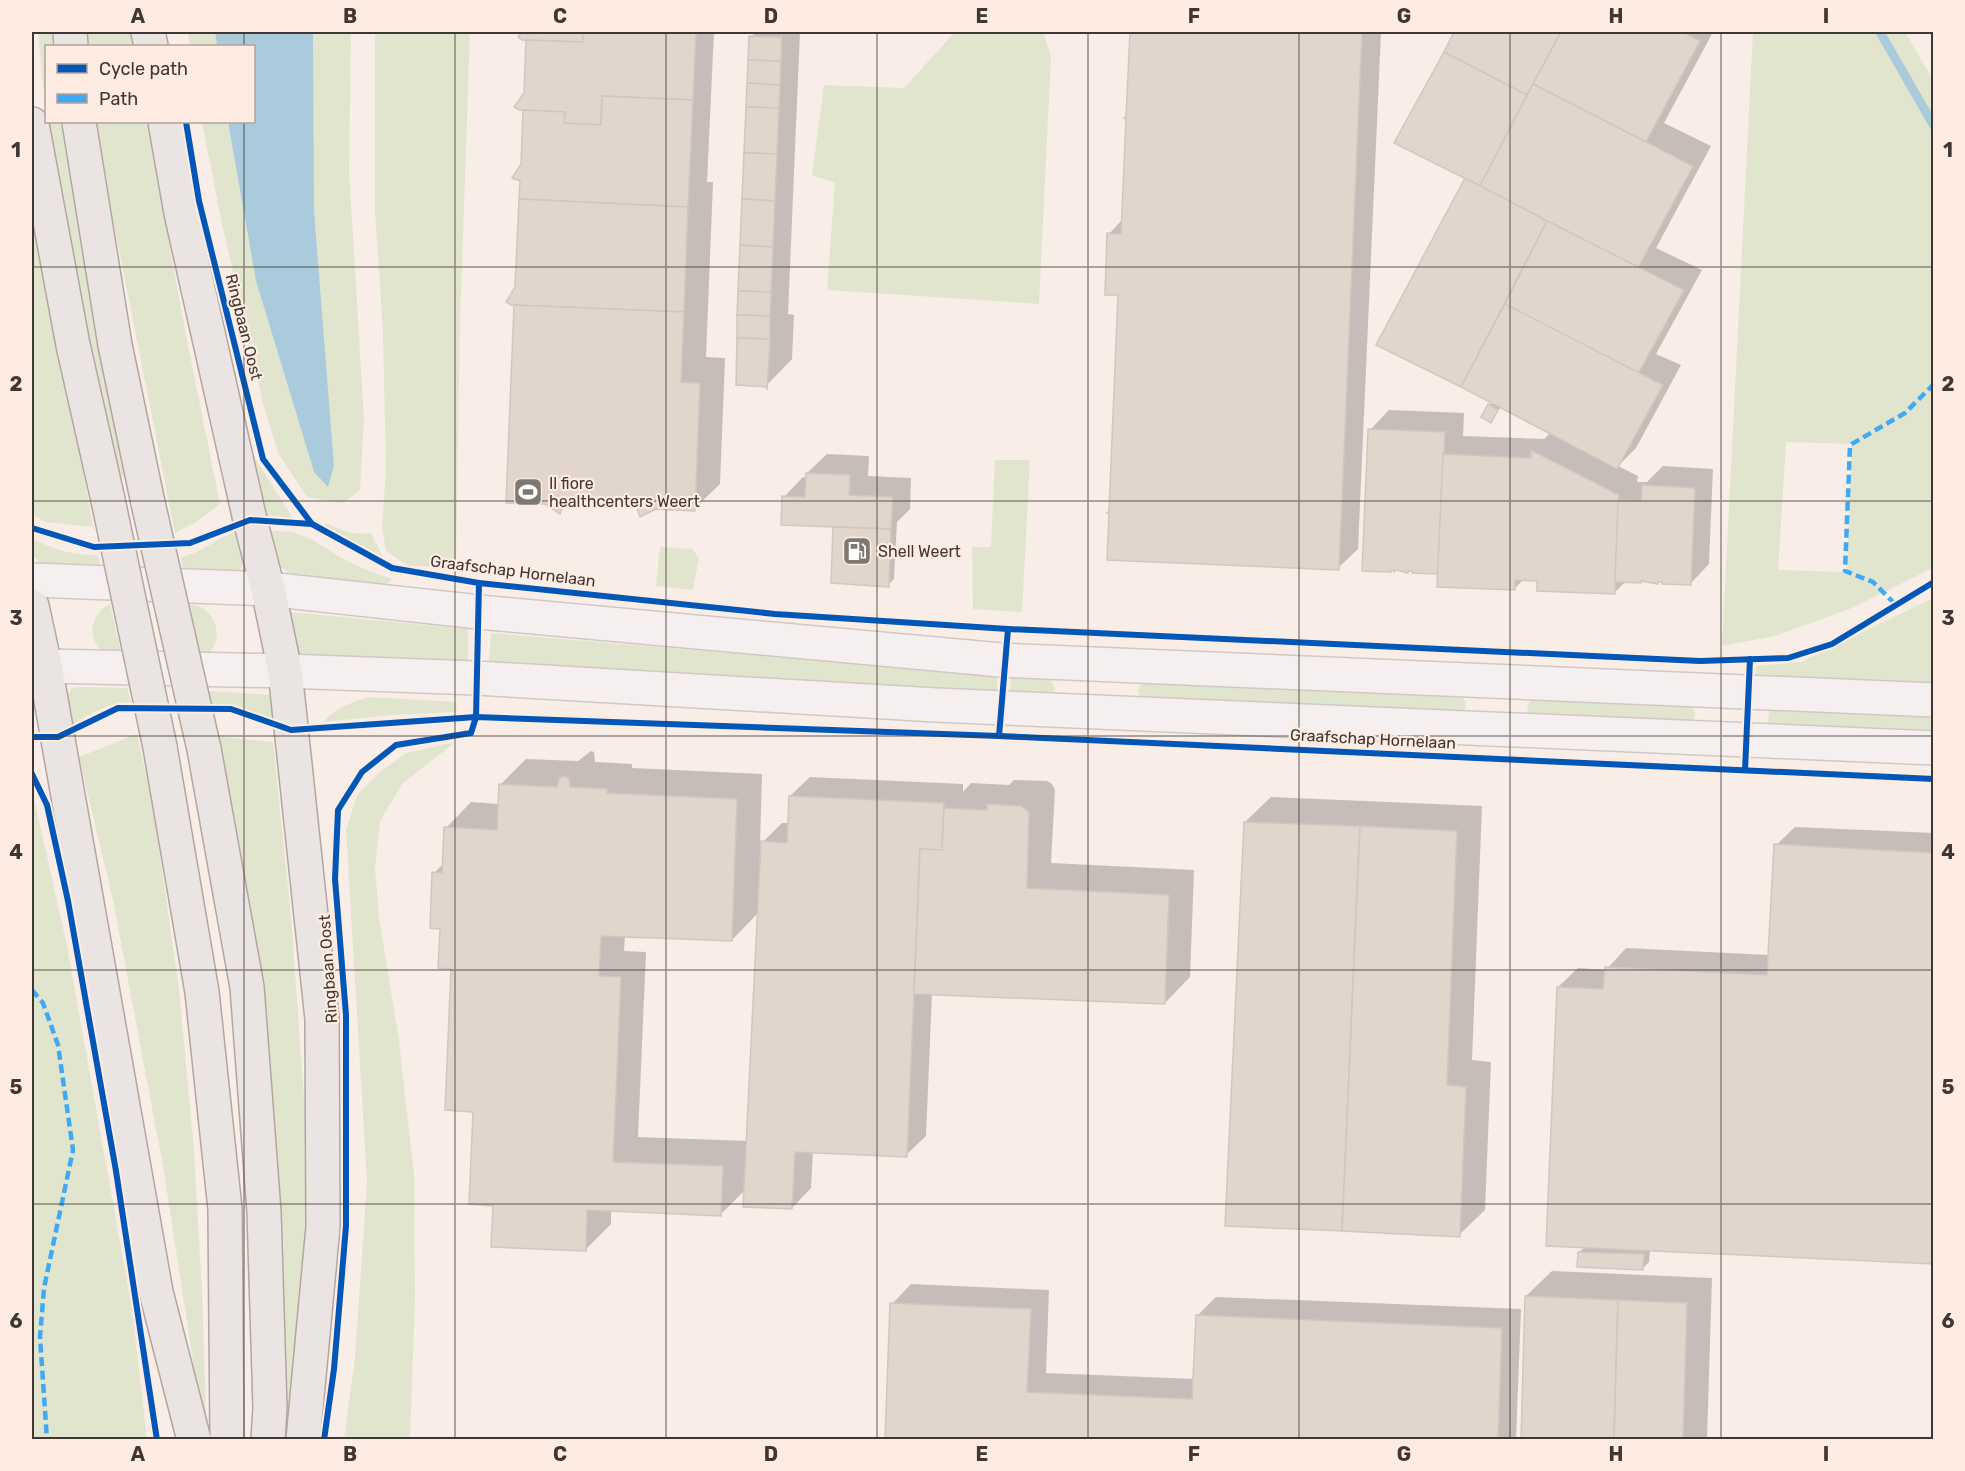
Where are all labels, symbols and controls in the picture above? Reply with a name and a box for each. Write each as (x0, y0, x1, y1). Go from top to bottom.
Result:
text: A (131, 4, 146, 28)
text: B (343, 4, 357, 28)
text: C (553, 4, 567, 28)
text: D (764, 4, 778, 28)
text: E (976, 4, 988, 28)
text: F (1188, 4, 1200, 28)
text: G (1397, 4, 1411, 28)
text: H (1609, 4, 1623, 28)
text: I (1823, 4, 1829, 28)
legend (45, 45, 255, 123)
text: Cycle path (99, 58, 188, 80)
text: Path (99, 88, 138, 110)
text: 1 (11, 138, 21, 162)
text: 1 (1943, 138, 1953, 162)
street label: Ringbaan Oost (222, 272, 266, 382)
text: 2 (10, 372, 23, 396)
text: 2 (1942, 372, 1955, 396)
place label: Il fiore healthcenters Weert (549, 474, 700, 511)
sports icon: Il fiore healthcenters Weert (512, 476, 544, 508)
fuel station icon: Shell Weert (841, 535, 873, 567)
place label: Shell Weert (878, 542, 961, 561)
street label: Graafschap Hornelaan (429, 551, 597, 591)
text: 3 (9, 606, 23, 630)
text: 3 (1941, 606, 1955, 630)
street label: Graafschap Hornelaan (1290, 725, 1456, 753)
text: 4 (9, 840, 23, 864)
text: 4 (1941, 840, 1955, 864)
street label: Ringbaan Oost (315, 914, 341, 1024)
text: 5 (10, 1075, 23, 1099)
text: 5 (1942, 1075, 1955, 1099)
text: 6 (9, 1309, 23, 1333)
text: 6 (1941, 1309, 1955, 1333)
text: A (131, 1442, 146, 1466)
text: B (343, 1442, 357, 1466)
text: C (553, 1442, 567, 1466)
text: D (764, 1442, 778, 1466)
text: E (976, 1442, 988, 1466)
text: F (1188, 1442, 1200, 1466)
text: G (1397, 1442, 1411, 1466)
text: H (1609, 1442, 1623, 1466)
text: I (1823, 1442, 1829, 1466)

